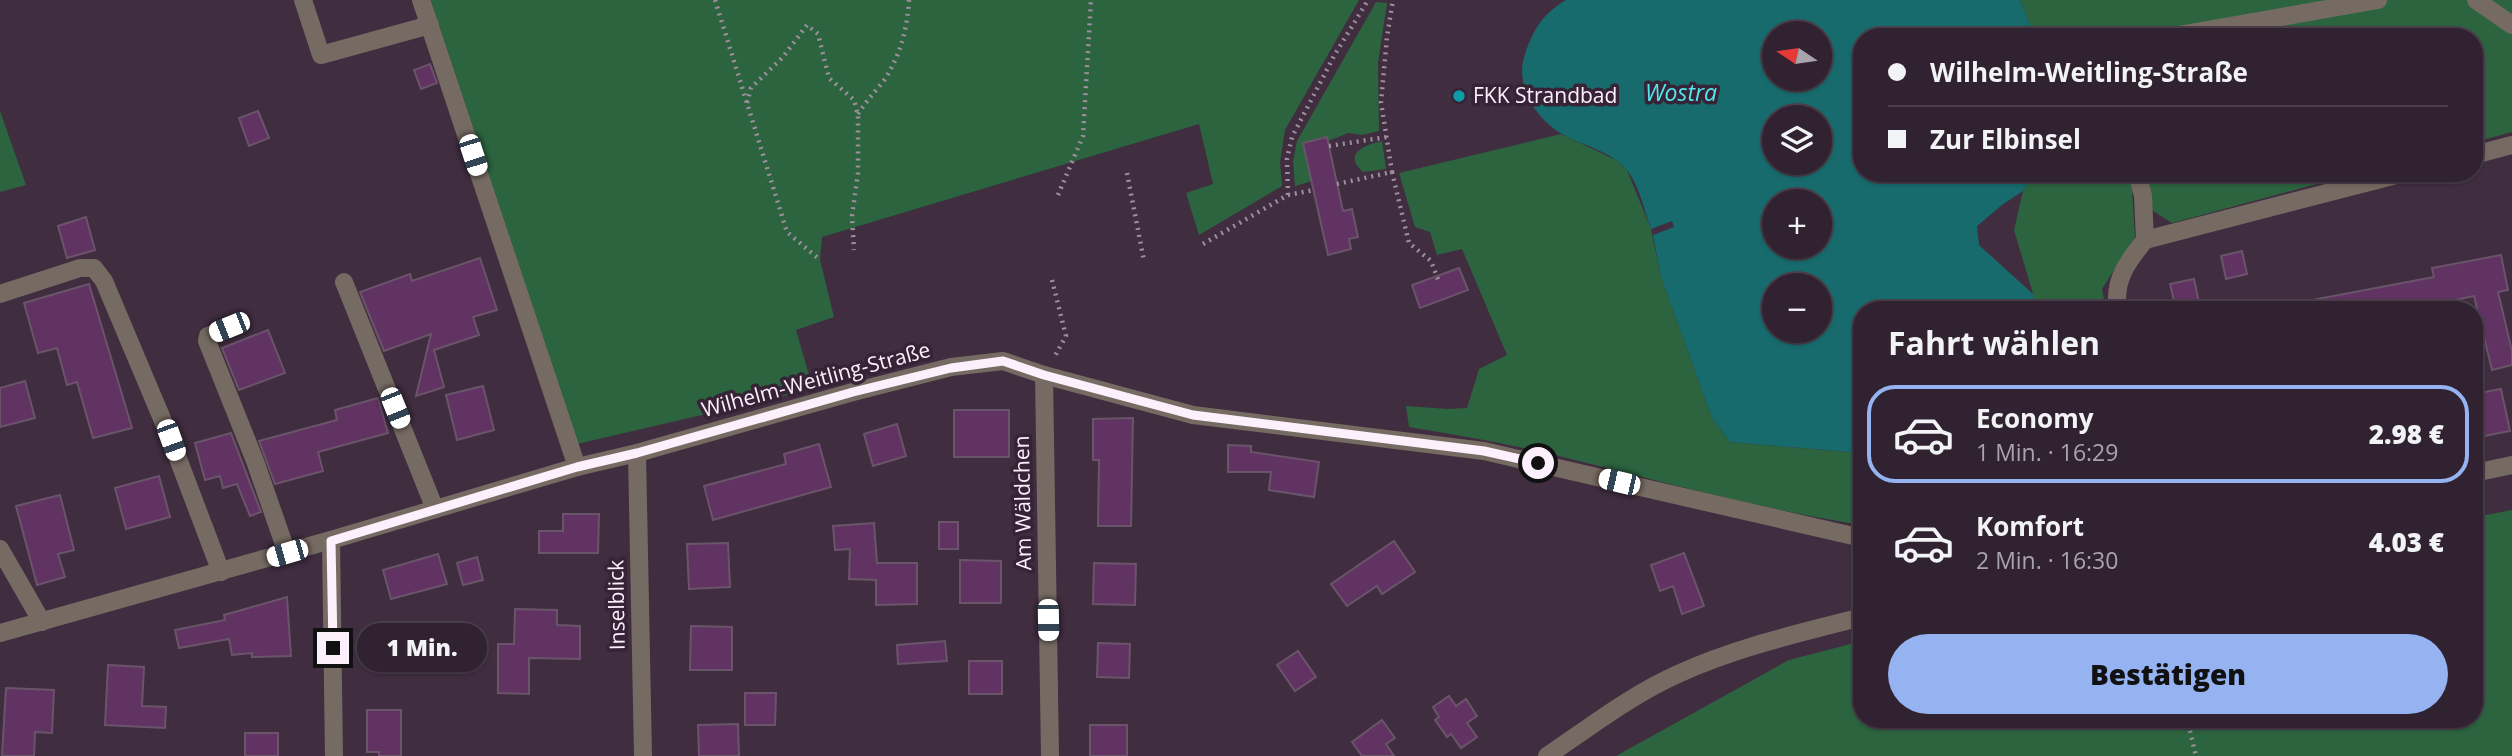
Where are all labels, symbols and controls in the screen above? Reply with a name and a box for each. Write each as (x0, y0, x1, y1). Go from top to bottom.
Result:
north arrow (1762, 21, 1832, 91)
map controls (1762, 21, 1832, 343)
text: Wilhelm-Weitling-Straße (1930, 54, 2248, 90)
water label: Wostra (1645, 76, 1717, 108)
place label: FKK Strandbad (1473, 81, 1617, 109)
marker: FKK Strandbad (1451, 88, 1467, 104)
button: layers (1762, 105, 1832, 175)
text: Zur Elbinsel (1930, 121, 2081, 157)
car (457, 132, 490, 178)
button: + (1762, 189, 1832, 259)
button: − (1762, 273, 1832, 343)
car (206, 309, 253, 345)
text: Fahrt wählen (1888, 321, 2100, 364)
street label: Wilhelm-Weitling-Straße (698, 335, 933, 423)
car (378, 385, 413, 431)
text: Economy (1976, 400, 2094, 436)
icon: car (1892, 403, 1955, 466)
text: 2.98 € (2369, 416, 2444, 452)
car (154, 417, 189, 463)
street label: Am Wäldchen (1007, 435, 1037, 571)
text: 1 Min. · 16:29 (1976, 436, 2118, 468)
route start (1522, 447, 1554, 479)
car (1597, 467, 1642, 497)
text: Komfort (1976, 508, 2084, 544)
icon: car (1892, 511, 1955, 574)
text: 4.03 € (2369, 524, 2444, 560)
car (264, 537, 311, 569)
text: 2 Min. · 16:30 (1976, 544, 2118, 576)
street label: Inselblick (601, 560, 631, 650)
car (1038, 599, 1059, 641)
callout: 1 Min. (358, 624, 487, 672)
text: 1 Min. (386, 631, 458, 663)
route end (317, 632, 349, 664)
button: Bestätigen (1888, 634, 2448, 714)

